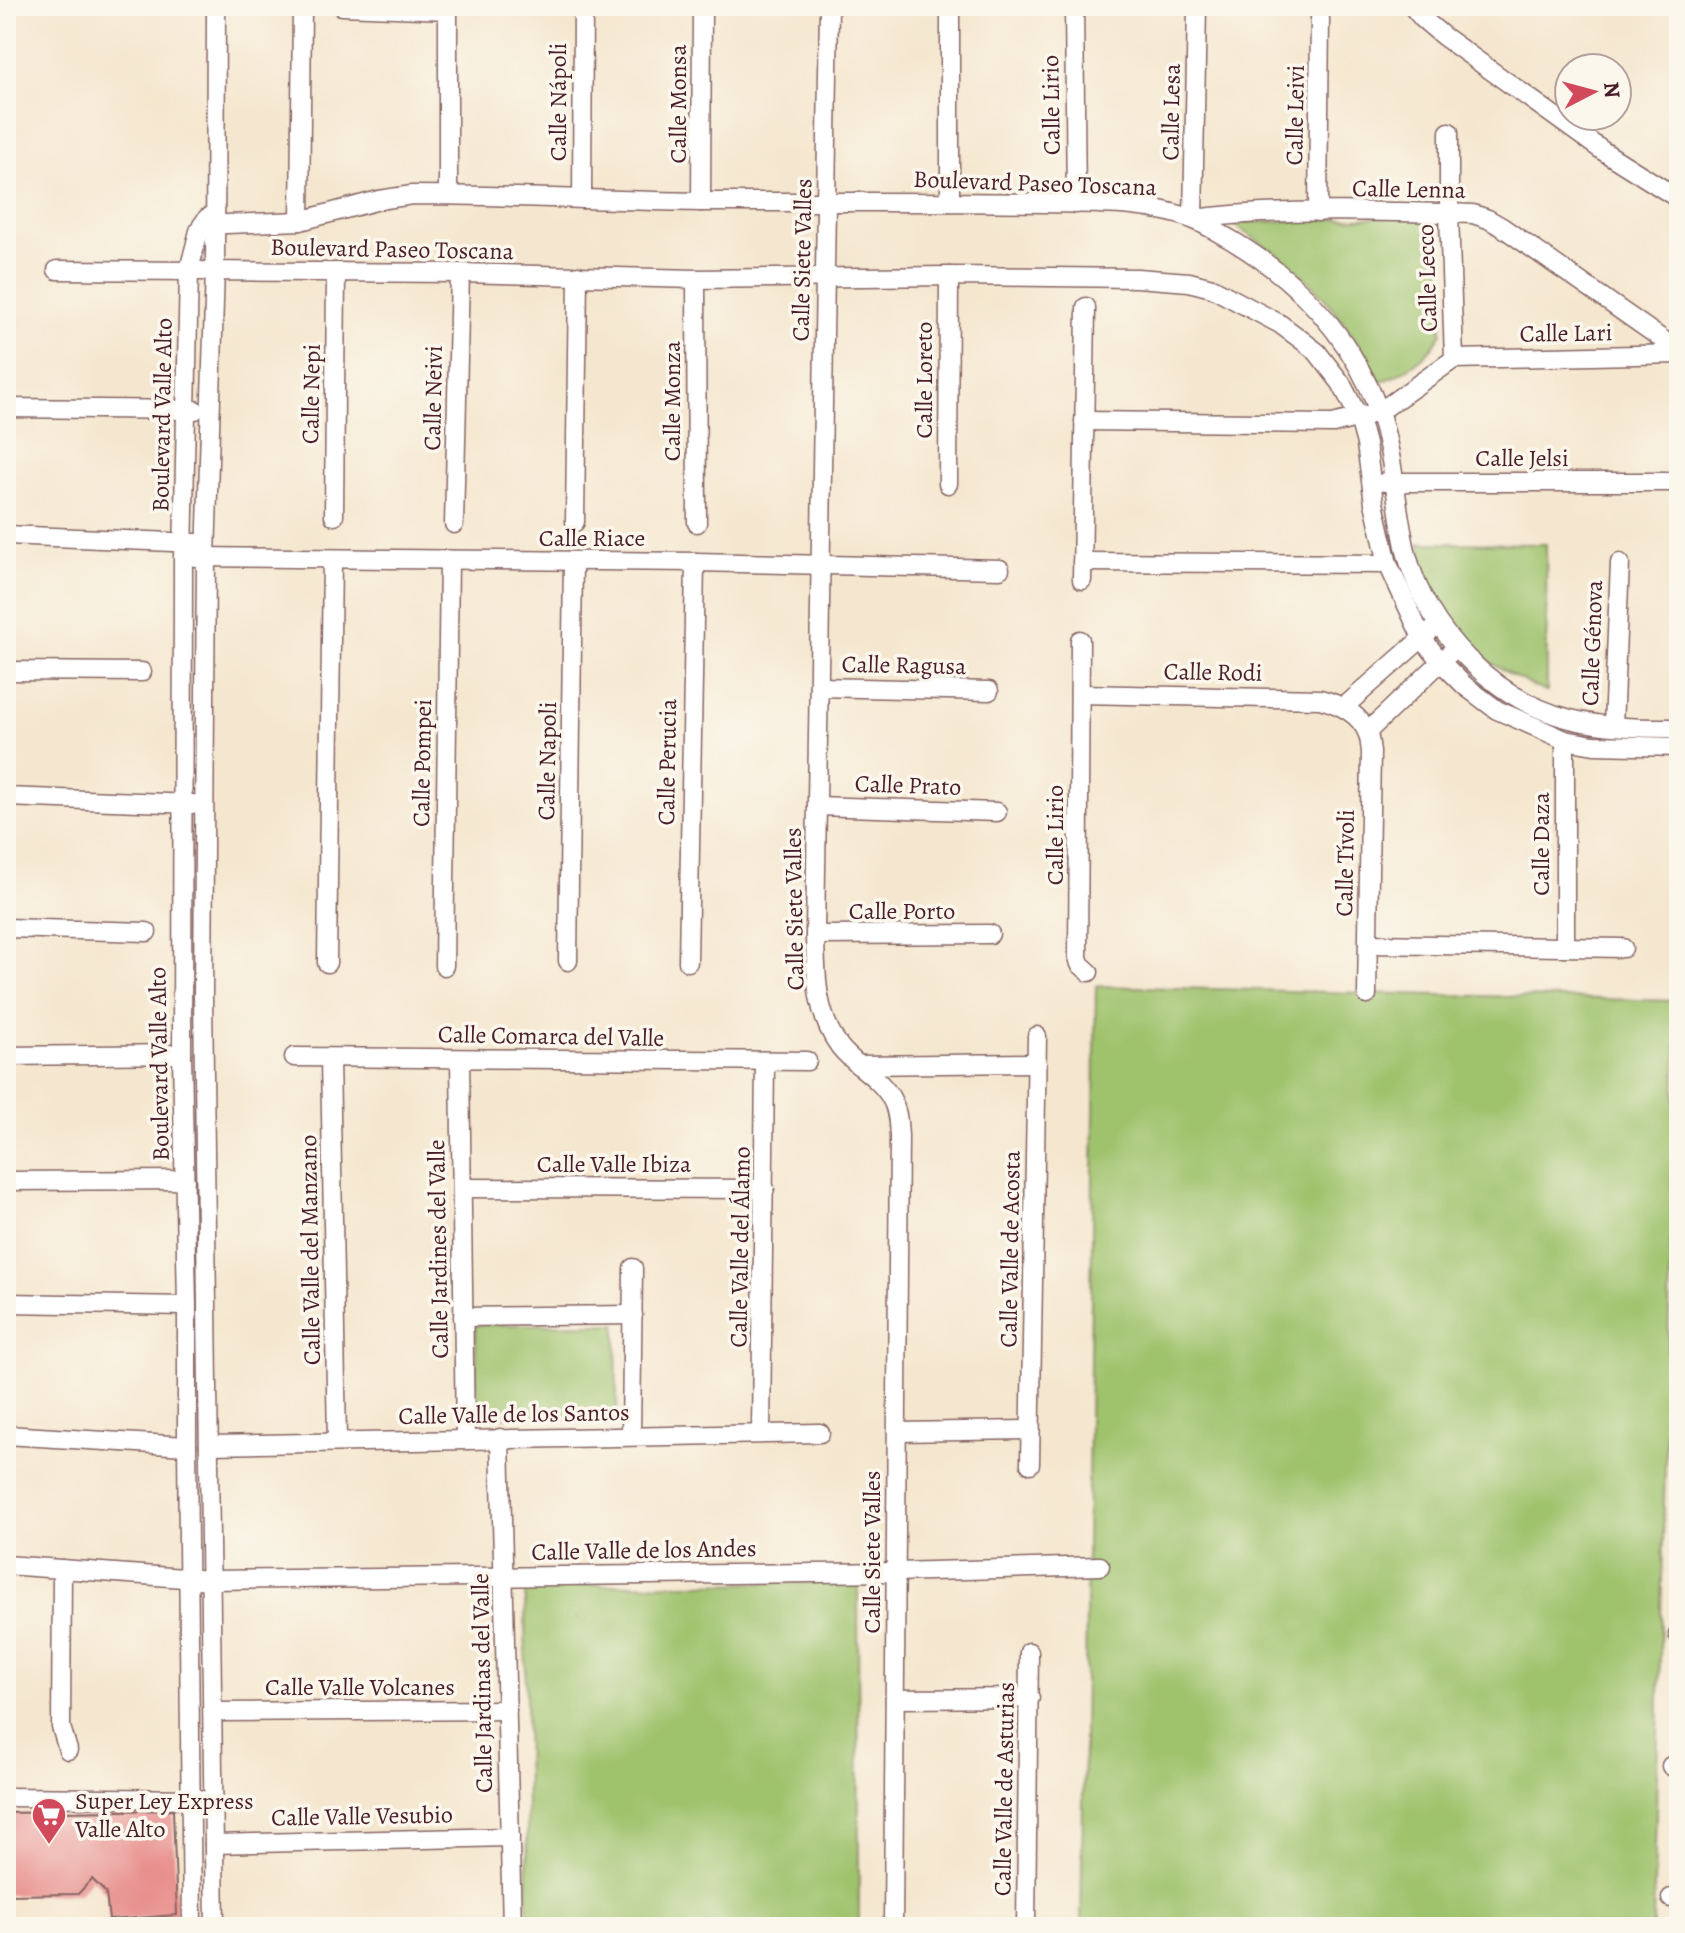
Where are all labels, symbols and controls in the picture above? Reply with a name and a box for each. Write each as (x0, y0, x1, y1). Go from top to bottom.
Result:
street label: Calle Nápoli (542, 43, 574, 161)
street label: Calle Monsa (662, 44, 694, 164)
north arrow (1553, 52, 1633, 132)
street label: Calle Lirio (1034, 55, 1068, 155)
street label: Calle Lesa (1154, 62, 1188, 161)
street label: Calle Leivi (1278, 64, 1312, 166)
text: N (1596, 80, 1628, 100)
street label: Boulevard Paseo Toscana (913, 163, 1158, 203)
street label: Calle Lenna (1352, 172, 1467, 206)
street label: Calle Siete Valles (785, 178, 819, 342)
street label: Calle Lecco (1409, 223, 1445, 332)
street label: Boulevard Paseo Toscana (270, 231, 515, 267)
street label: Calle Lari (1519, 316, 1613, 350)
street label: Boulevard Valle Alto (144, 318, 180, 512)
street label: Calle Loreto (908, 321, 940, 439)
street label: Calle Monza (656, 340, 688, 461)
street label: Calle Nepi (294, 344, 328, 444)
street label: Calle Neivi (416, 345, 450, 451)
street label: Calle Jelsi (1475, 442, 1569, 474)
street label: Calle Riace (539, 522, 645, 554)
street label: Calle Génova (1574, 579, 1610, 706)
street label: Calle Ragusa (841, 648, 967, 682)
street label: Calle Rodi (1163, 655, 1263, 689)
street label: Calle Perucia (650, 698, 684, 826)
street label: Calle Pompei (405, 699, 439, 827)
street label: Calle Napoli (530, 701, 564, 821)
street label: Calle Prato (854, 767, 962, 803)
street label: Calle Lirio (1039, 785, 1071, 885)
street label: Calle Daza (1525, 791, 1557, 896)
street label: Calle Tívoli (1328, 809, 1362, 917)
street label: Calle Siete Valles (777, 827, 811, 991)
street label: Calle Porto (849, 895, 955, 927)
street label: Boulevard Valle Alto (141, 967, 177, 1161)
street label: Calle Comarca del Valle (437, 1018, 665, 1054)
street label: Calle Valle del Manzano (292, 1134, 328, 1366)
street label: Calle Jardines del Valle (420, 1139, 456, 1359)
street label: Calle Valle del Álamo (722, 1146, 758, 1348)
street label: Calle Valle Ibiza (537, 1148, 692, 1180)
street label: Calle Valle de Acosta (992, 1149, 1028, 1348)
street label: Calle Valle de los Santos (398, 1396, 630, 1432)
street label: Calle Siete Valles (856, 1471, 888, 1633)
street label: Calle Valle de los Andes (531, 1532, 757, 1568)
street label: Calle Jardinas del Valle (464, 1573, 500, 1793)
street label: Calle Valle Volcanes (265, 1671, 455, 1703)
street label: Calle Valle de Asturias (986, 1682, 1022, 1896)
place label: Super Ley Express Valle Alto (74, 1785, 254, 1845)
supermarket icon: Super Ley Express Valle Alto (30, 1796, 68, 1846)
street label: Calle Valle Vesubio (271, 1798, 453, 1834)

